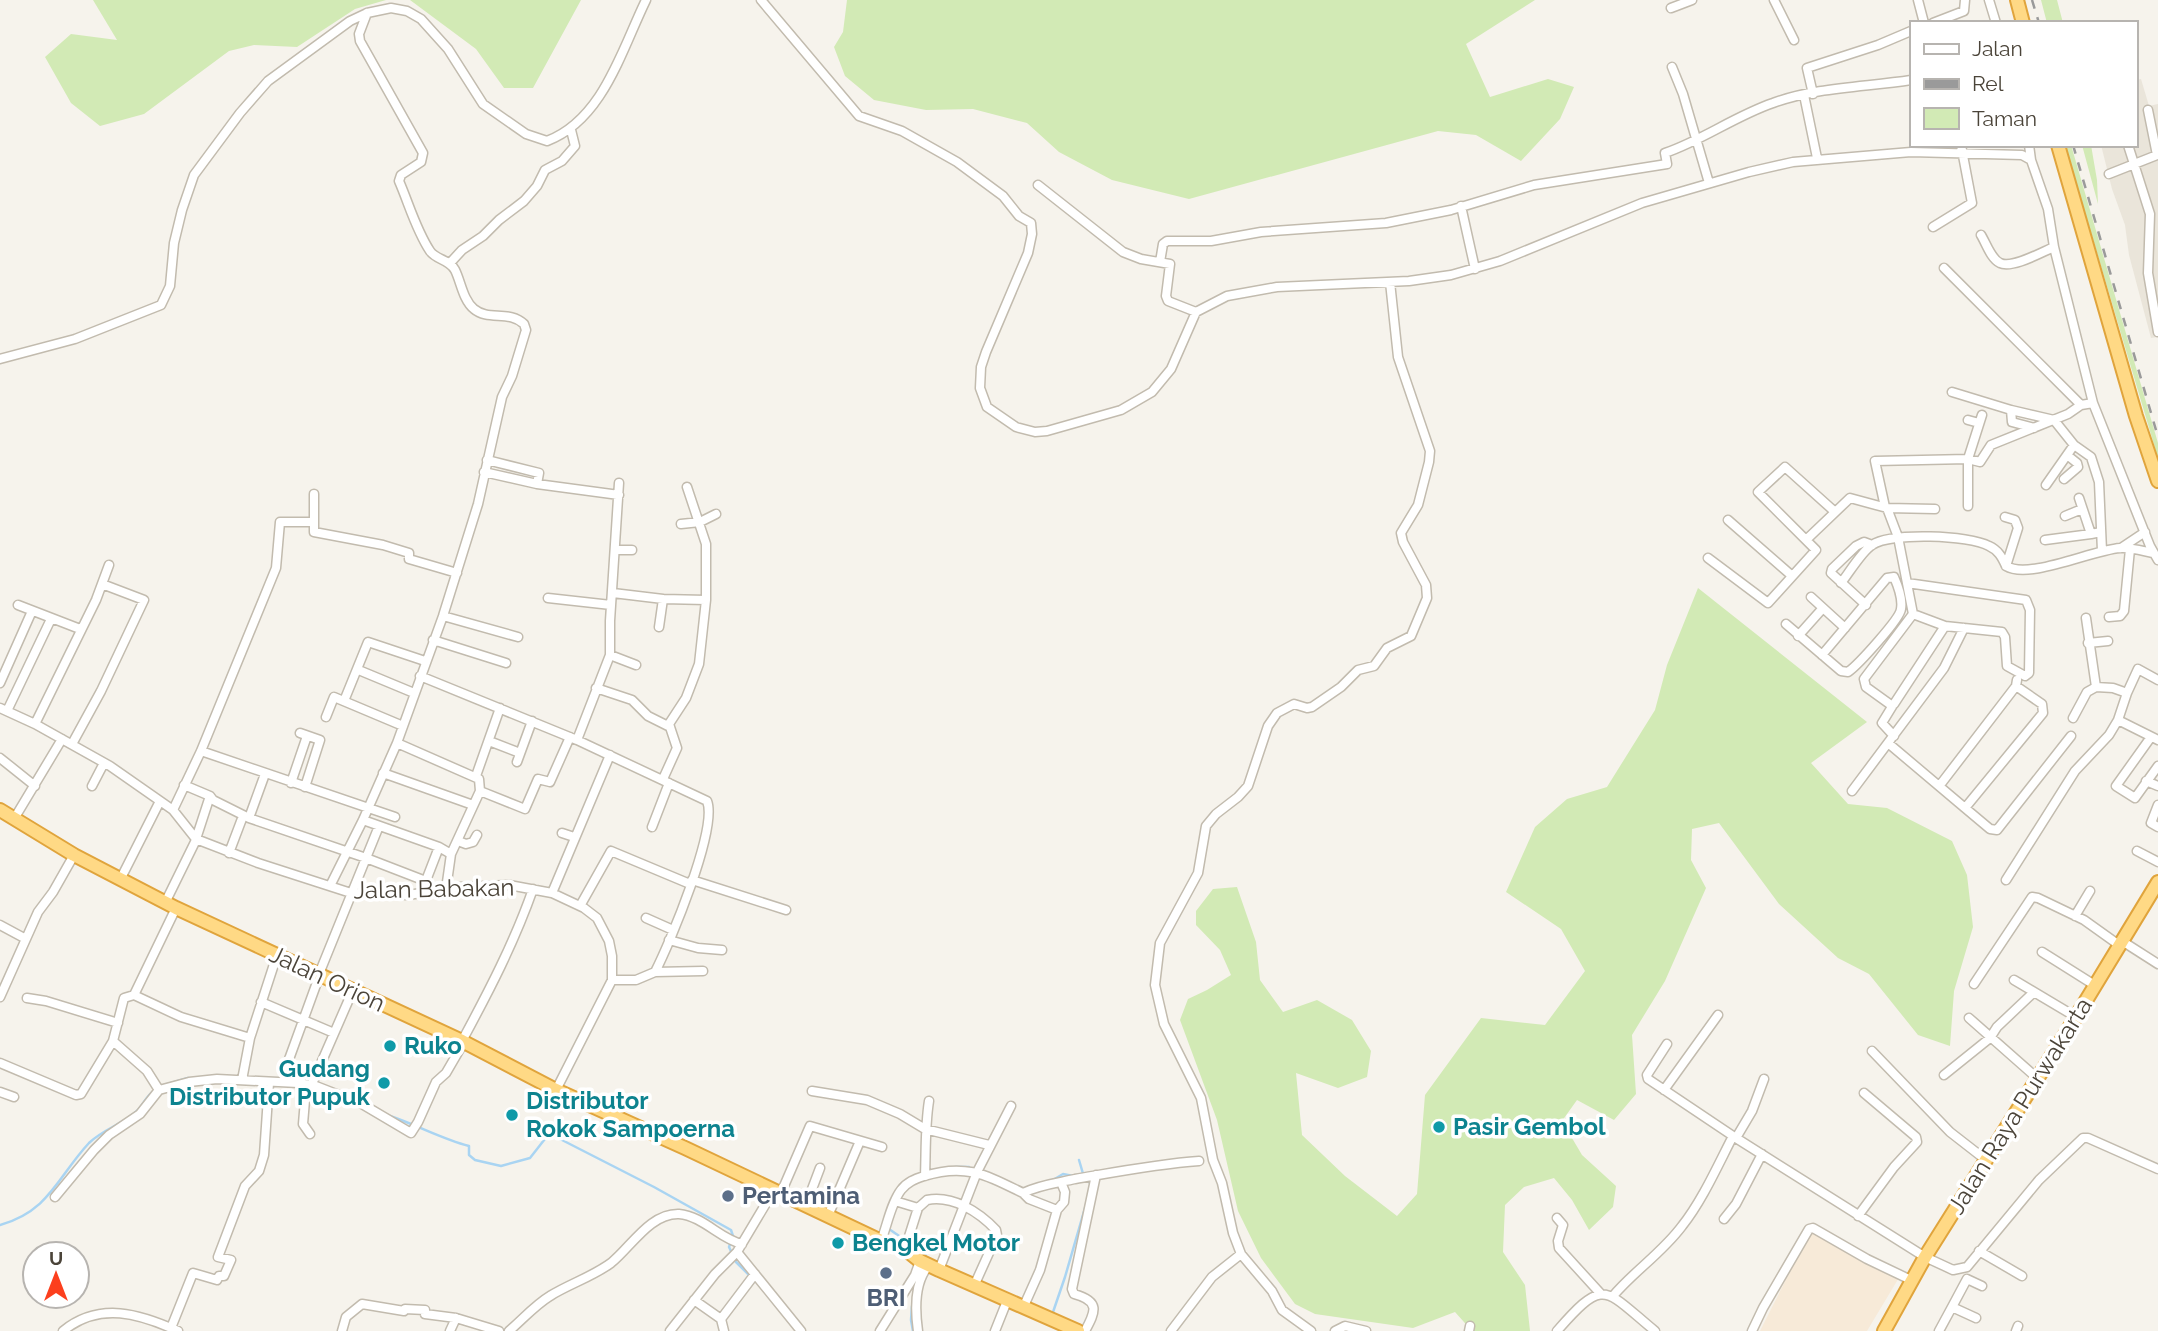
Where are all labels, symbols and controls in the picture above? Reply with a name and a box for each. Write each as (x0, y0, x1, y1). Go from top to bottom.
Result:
legend (1910, 21, 2137, 147)
text: Jalan (1972, 36, 2023, 61)
text: Rel (1972, 71, 2004, 96)
text: Taman (1972, 106, 2037, 131)
street label: Jalan Babakan (353, 873, 515, 904)
street label: Jalan Orion (265, 939, 390, 1018)
street label: Jalan Raya Purwakarta (1941, 992, 2098, 1219)
place label: Ruko (404, 1031, 462, 1060)
marker: Ruko (382, 1038, 398, 1054)
place label: Gudang Distributor Pupuk (169, 1054, 371, 1111)
marker: Gudang Distributor Pupuk (376, 1075, 392, 1091)
place label: Distributor Rokok Sampoerna (526, 1086, 735, 1143)
marker: Distributor Rokok Sampoerna (504, 1107, 520, 1123)
place label: Pasir Gembol (1453, 1112, 1606, 1141)
marker: Pasir Gembol (1431, 1119, 1447, 1135)
place label: Pertamina (742, 1181, 860, 1210)
marker: Pertamina (720, 1188, 736, 1204)
place label: Bengkel Motor (852, 1228, 1020, 1257)
marker: Bengkel Motor (830, 1235, 846, 1251)
north arrow (21, 1240, 91, 1310)
text: U (49, 1247, 63, 1269)
marker: BRI (878, 1265, 894, 1281)
place label: BRI (866, 1283, 906, 1312)

